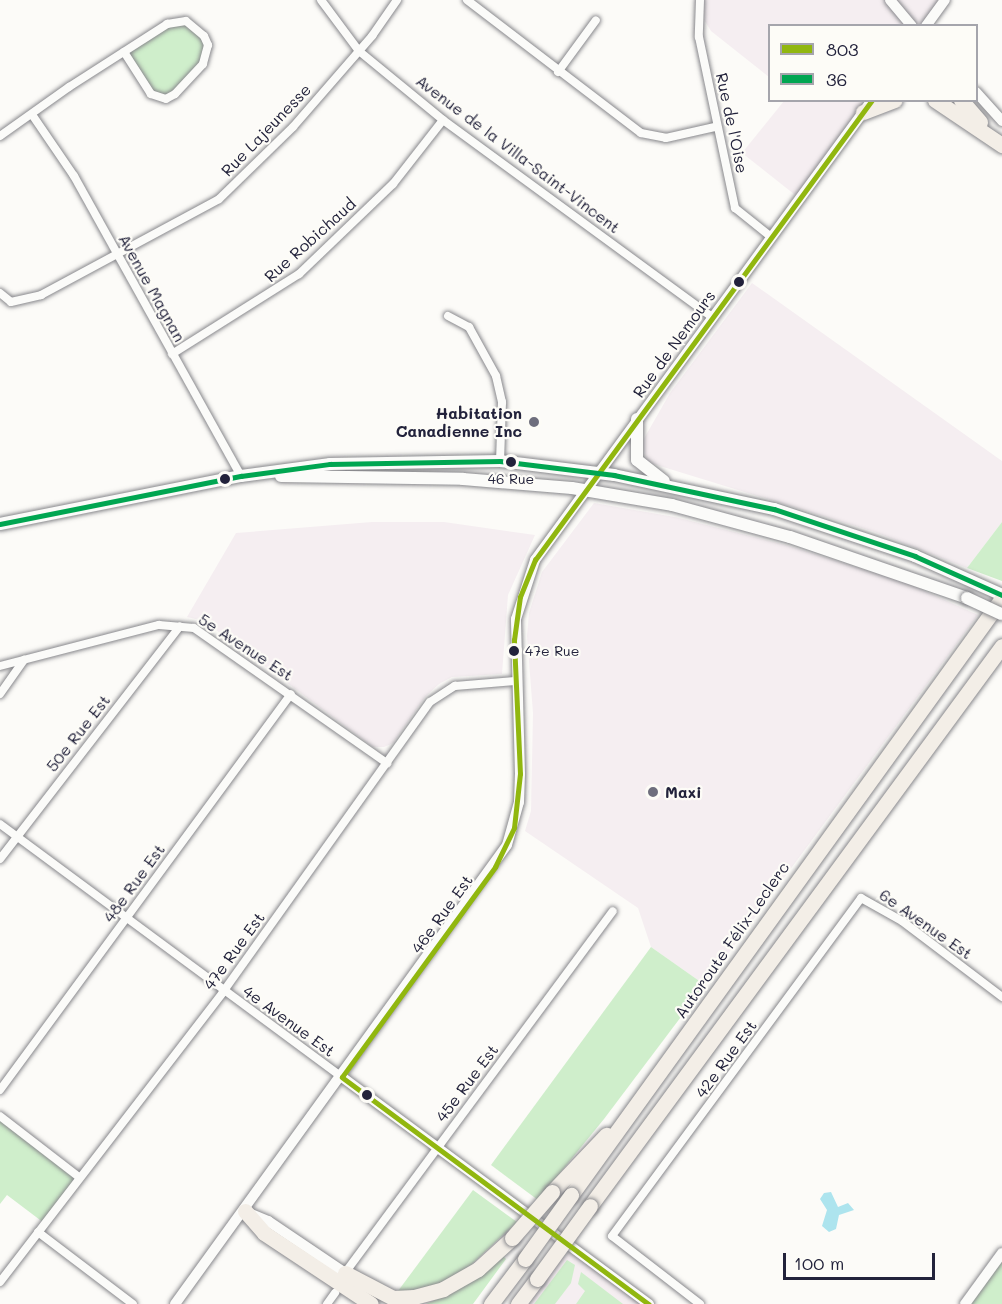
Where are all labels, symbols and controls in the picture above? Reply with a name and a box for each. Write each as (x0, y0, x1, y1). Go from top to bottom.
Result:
legend (768, 24, 978, 102)
text: 803 (826, 37, 859, 61)
text: 36 (826, 67, 847, 91)
street label: Avenue de la Villa-Saint-Vincent (412, 71, 624, 237)
street label: Rue de l'Oise (712, 71, 752, 175)
street label: Rue Lajeunesse (217, 80, 315, 180)
street label: Rue Robichaud (260, 194, 360, 286)
street label: Avenue Magnan (114, 231, 190, 345)
unlabelled marker (733, 276, 745, 288)
street label: Rue de Nemours (629, 287, 719, 401)
place label: Habitation Canadienne Inc (396, 403, 522, 441)
marker: Habitation Canadienne Inc (527, 415, 541, 429)
marker: 46 Rue (505, 456, 517, 468)
place label: 46 Rue (488, 471, 534, 487)
unlabelled marker (219, 473, 231, 485)
street label: 5e Avenue Est (195, 609, 297, 685)
place label: 47e Rue (525, 643, 579, 659)
marker: 47e Rue (508, 645, 520, 657)
street label: 50e Rue Est (42, 691, 114, 775)
place label: Maxi (665, 782, 702, 802)
marker: Maxi (646, 785, 660, 799)
street label: 48e Rue Est (99, 840, 169, 926)
street label: Autoroute Félix-Leclerc (671, 858, 793, 1022)
street label: 46e Rue Est (407, 871, 477, 957)
street label: 6e Avenue Est (876, 885, 976, 963)
street label: 47e Rue Est (199, 908, 269, 994)
street label: 4e Avenue Est (239, 981, 339, 1061)
street label: 42e Rue Est (691, 1016, 761, 1102)
street label: 45e Rue Est (432, 1041, 502, 1125)
unlabelled marker (361, 1089, 373, 1101)
scale bar (786, 1241, 938, 1279)
text: 100 m (794, 1251, 844, 1275)

